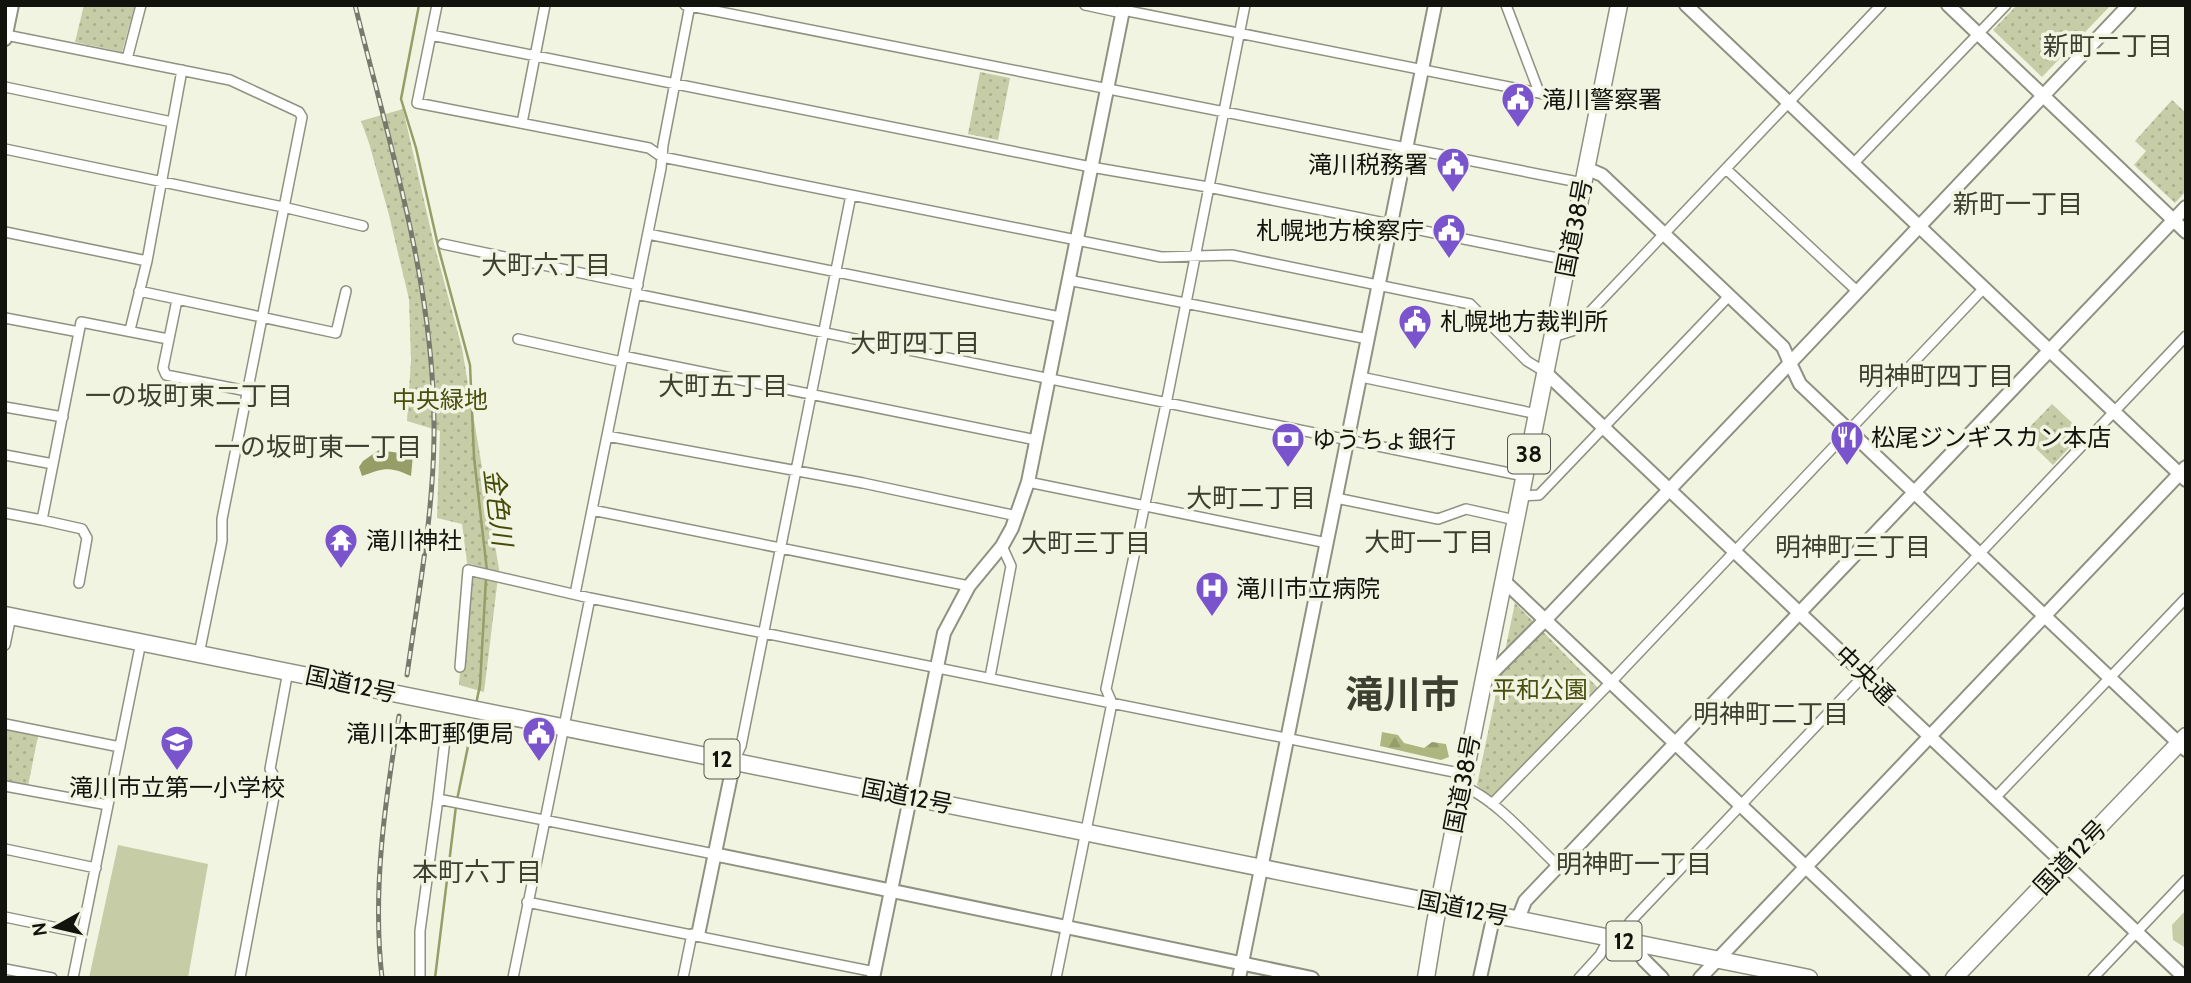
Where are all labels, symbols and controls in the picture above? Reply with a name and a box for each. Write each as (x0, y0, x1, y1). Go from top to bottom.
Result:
district label: 新町二丁目 (2043, 30, 2173, 62)
public building icon: 滝川警察署 (1499, 80, 1537, 129)
place label: 滝川警察署 (1542, 85, 1662, 114)
public building icon: 滝川税務署 (1434, 145, 1472, 194)
place label: 滝川税務署 (1308, 150, 1428, 179)
street label: 国道38号 (1550, 176, 1598, 280)
district label: 新町一丁目 (1953, 188, 2083, 220)
public building icon: 札幌地方検察庁 (1430, 211, 1468, 260)
place label: 札幌地方検察庁 (1256, 216, 1424, 245)
district label: 大町六丁目 (481, 249, 611, 281)
public building icon: 札幌地方裁判所 (1396, 302, 1434, 351)
place label: 札幌地方裁判所 (1440, 307, 1608, 336)
district label: 大町四丁目 (850, 327, 980, 359)
district label: 明神町四丁目 (1858, 360, 2014, 392)
district label: 大町五丁目 (658, 370, 788, 402)
district label: 一の坂町東二丁目 (85, 380, 293, 412)
park label: 中央緑地 (392, 385, 488, 414)
restaurant icon: 松尾ジンギスカン本店 (1828, 418, 1866, 467)
bank icon: ゆうちょ銀行 (1269, 420, 1307, 469)
place label: 松尾ジンギスカン本店 (1871, 423, 2111, 452)
place label: ゆうちょ銀行 (1312, 425, 1456, 454)
district label: 一の坂町東一丁目 (214, 431, 422, 463)
road number: 38 (1508, 435, 1550, 474)
water label: 金色川 (477, 466, 519, 551)
district label: 大町二丁目 (1186, 482, 1316, 514)
temple icon: 滝川神社 (322, 521, 360, 570)
place label: 滝川神社 (366, 526, 462, 555)
district label: 大町一丁目 (1364, 526, 1494, 558)
district label: 大町三丁目 (1021, 527, 1151, 559)
district label: 明神町三丁目 (1775, 531, 1931, 563)
hospital icon: 滝川市立病院 (1193, 569, 1231, 618)
place label: 滝川市立病院 (1236, 574, 1380, 603)
street label: 中央通 (1829, 640, 1901, 710)
street label: 国道12号 (303, 660, 399, 708)
district label: 滝川市 (1345, 671, 1459, 718)
park label: 平和公園 (1492, 675, 1588, 704)
district label: 明神町二丁目 (1693, 698, 1849, 730)
public building icon: 滝川本町郵便局 (520, 714, 558, 763)
place label: 滝川本町郵便局 (346, 719, 514, 748)
school or university icon: 滝川市立第一小学校 (158, 723, 196, 772)
street label: 国道38号 (1438, 732, 1486, 836)
road number: 12 (704, 740, 740, 778)
place label: 滝川市立第一小学校 (69, 773, 285, 802)
street label: 国道12号 (859, 773, 955, 819)
street label: 国道12号 (2027, 814, 2113, 900)
district label: 明神町一丁目 (1556, 848, 1712, 880)
district label: 本町六丁目 (412, 856, 542, 888)
street label: 国道12号 (1415, 885, 1511, 931)
north arrow (21, 892, 91, 962)
text: N (27, 921, 52, 938)
road number: 12 (1606, 922, 1642, 960)

